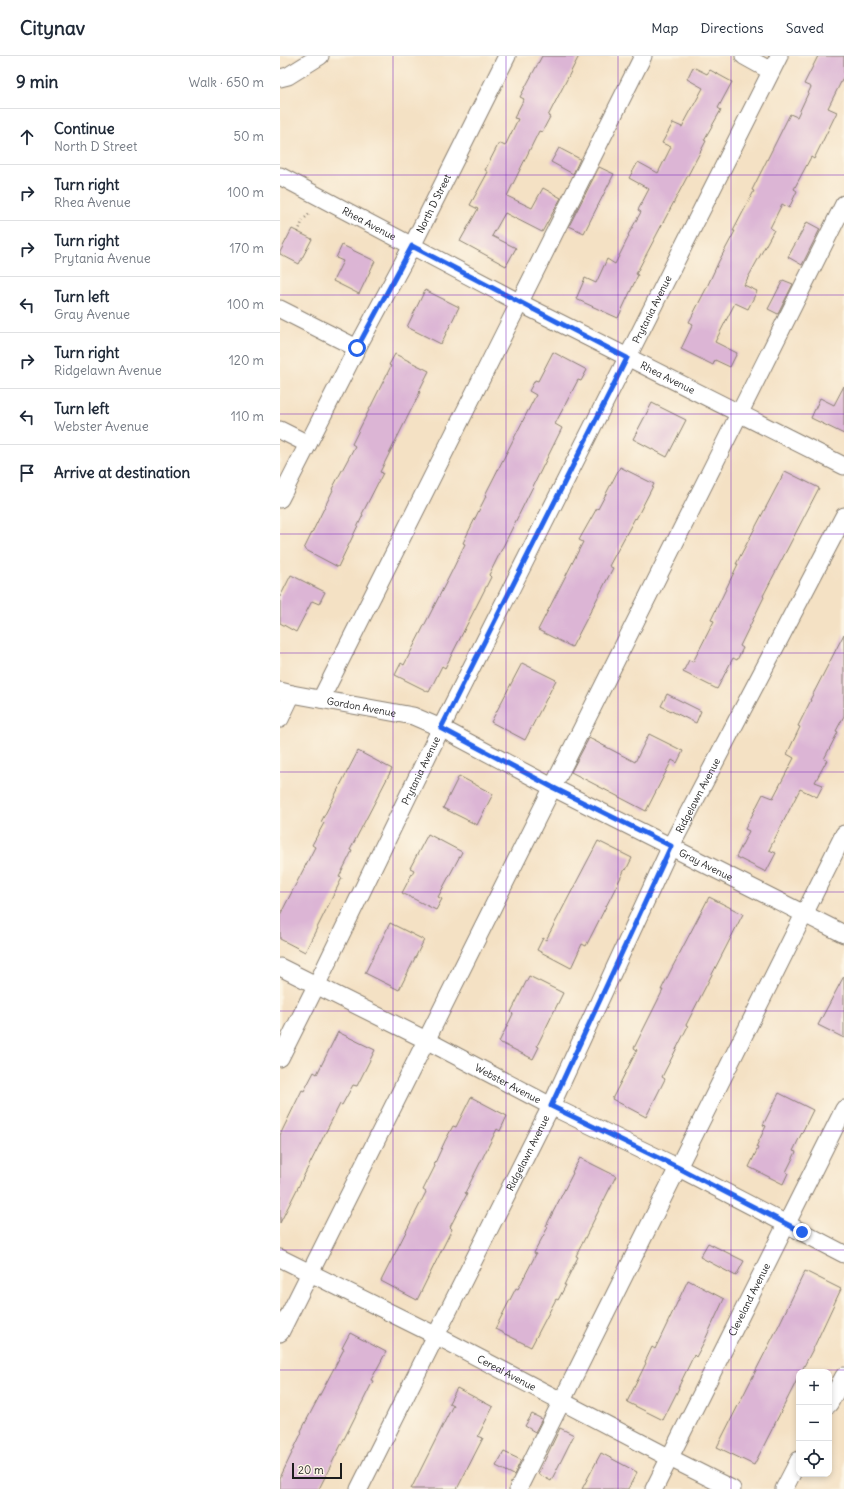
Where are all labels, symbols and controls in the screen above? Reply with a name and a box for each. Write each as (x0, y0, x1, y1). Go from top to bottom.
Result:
text: Citynav (20, 16, 85, 40)
text: Map (651, 19, 678, 37)
text: Directions (700, 19, 764, 37)
text: Saved (786, 19, 824, 37)
text: 9 min (16, 71, 58, 93)
text: Walk · 650 m (189, 74, 264, 91)
text: Continue (54, 119, 115, 138)
icon: ahead (16, 126, 38, 148)
text: 50 m (233, 128, 264, 145)
text: North D Street (54, 138, 137, 155)
street label: North D Street (414, 171, 454, 235)
text: Turn right (54, 175, 119, 194)
icon: right (16, 182, 38, 204)
text: 100 m (227, 184, 264, 201)
text: Rhea Avenue (54, 194, 131, 211)
street label: Rhea Avenue (340, 204, 398, 243)
text: Turn right (54, 231, 119, 250)
icon: right (16, 238, 38, 260)
text: 170 m (229, 240, 264, 257)
text: Prytania Avenue (54, 250, 151, 267)
street label: Prytania Avenue (630, 273, 675, 346)
text: Turn left (54, 287, 109, 306)
icon: left (16, 294, 38, 316)
text: 100 m (227, 296, 264, 313)
text: Gray Avenue (54, 306, 130, 323)
route start (348, 339, 366, 357)
text: Turn right (54, 343, 119, 362)
icon: right (16, 350, 38, 372)
text: 120 m (229, 352, 264, 369)
street label: Rhea Avenue (638, 359, 697, 397)
text: Ridgelawn Avenue (54, 362, 162, 379)
text: Turn left (54, 399, 109, 418)
icon: left (16, 406, 38, 428)
text: 110 m (231, 408, 264, 425)
text: Webster Avenue (54, 418, 149, 435)
icon: arrive (16, 462, 38, 484)
text: Arrive at destination (54, 463, 190, 482)
street label: Gordon Avenue (326, 694, 397, 720)
street label: Prytania Avenue (399, 734, 443, 807)
street label: Ridgelawn Avenue (673, 756, 723, 835)
street label: Gray Avenue (677, 846, 735, 884)
street label: Webster Avenue (473, 1061, 543, 1107)
street label: Ridgelawn Avenue (504, 1113, 552, 1193)
route end (793, 1223, 811, 1241)
street label: Cleveland Avenue (726, 1261, 773, 1338)
street label: Cereal Avenue (475, 1352, 538, 1394)
map controls (796, 1369, 832, 1477)
button: + (796, 1369, 832, 1405)
button: − (796, 1405, 832, 1441)
button: locate (796, 1441, 832, 1477)
scale bar (292, 1461, 342, 1480)
text: 20 m (298, 1463, 324, 1477)

